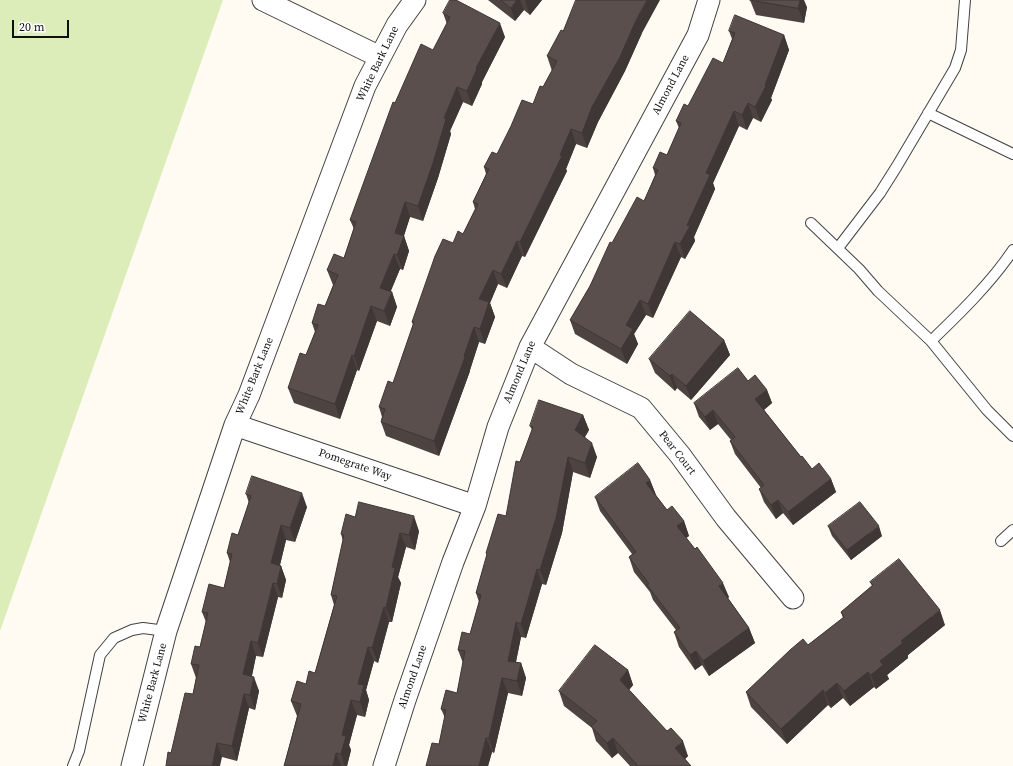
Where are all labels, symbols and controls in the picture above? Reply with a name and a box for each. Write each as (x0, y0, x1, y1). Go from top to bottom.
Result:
scale bar (14, 12, 71, 38)
text: 20 m (19, 19, 45, 35)
street label: White Bark Lane (354, 24, 402, 104)
street label: Almond Lane (650, 53, 692, 117)
street label: White Bark Lane (233, 335, 277, 417)
street label: Almond Lane (501, 339, 539, 405)
street label: Pear Court (656, 428, 698, 478)
street label: Pomegrate Way (317, 446, 393, 484)
street label: White Bark Lane (136, 642, 170, 724)
street label: Almond Lane (396, 643, 430, 711)

